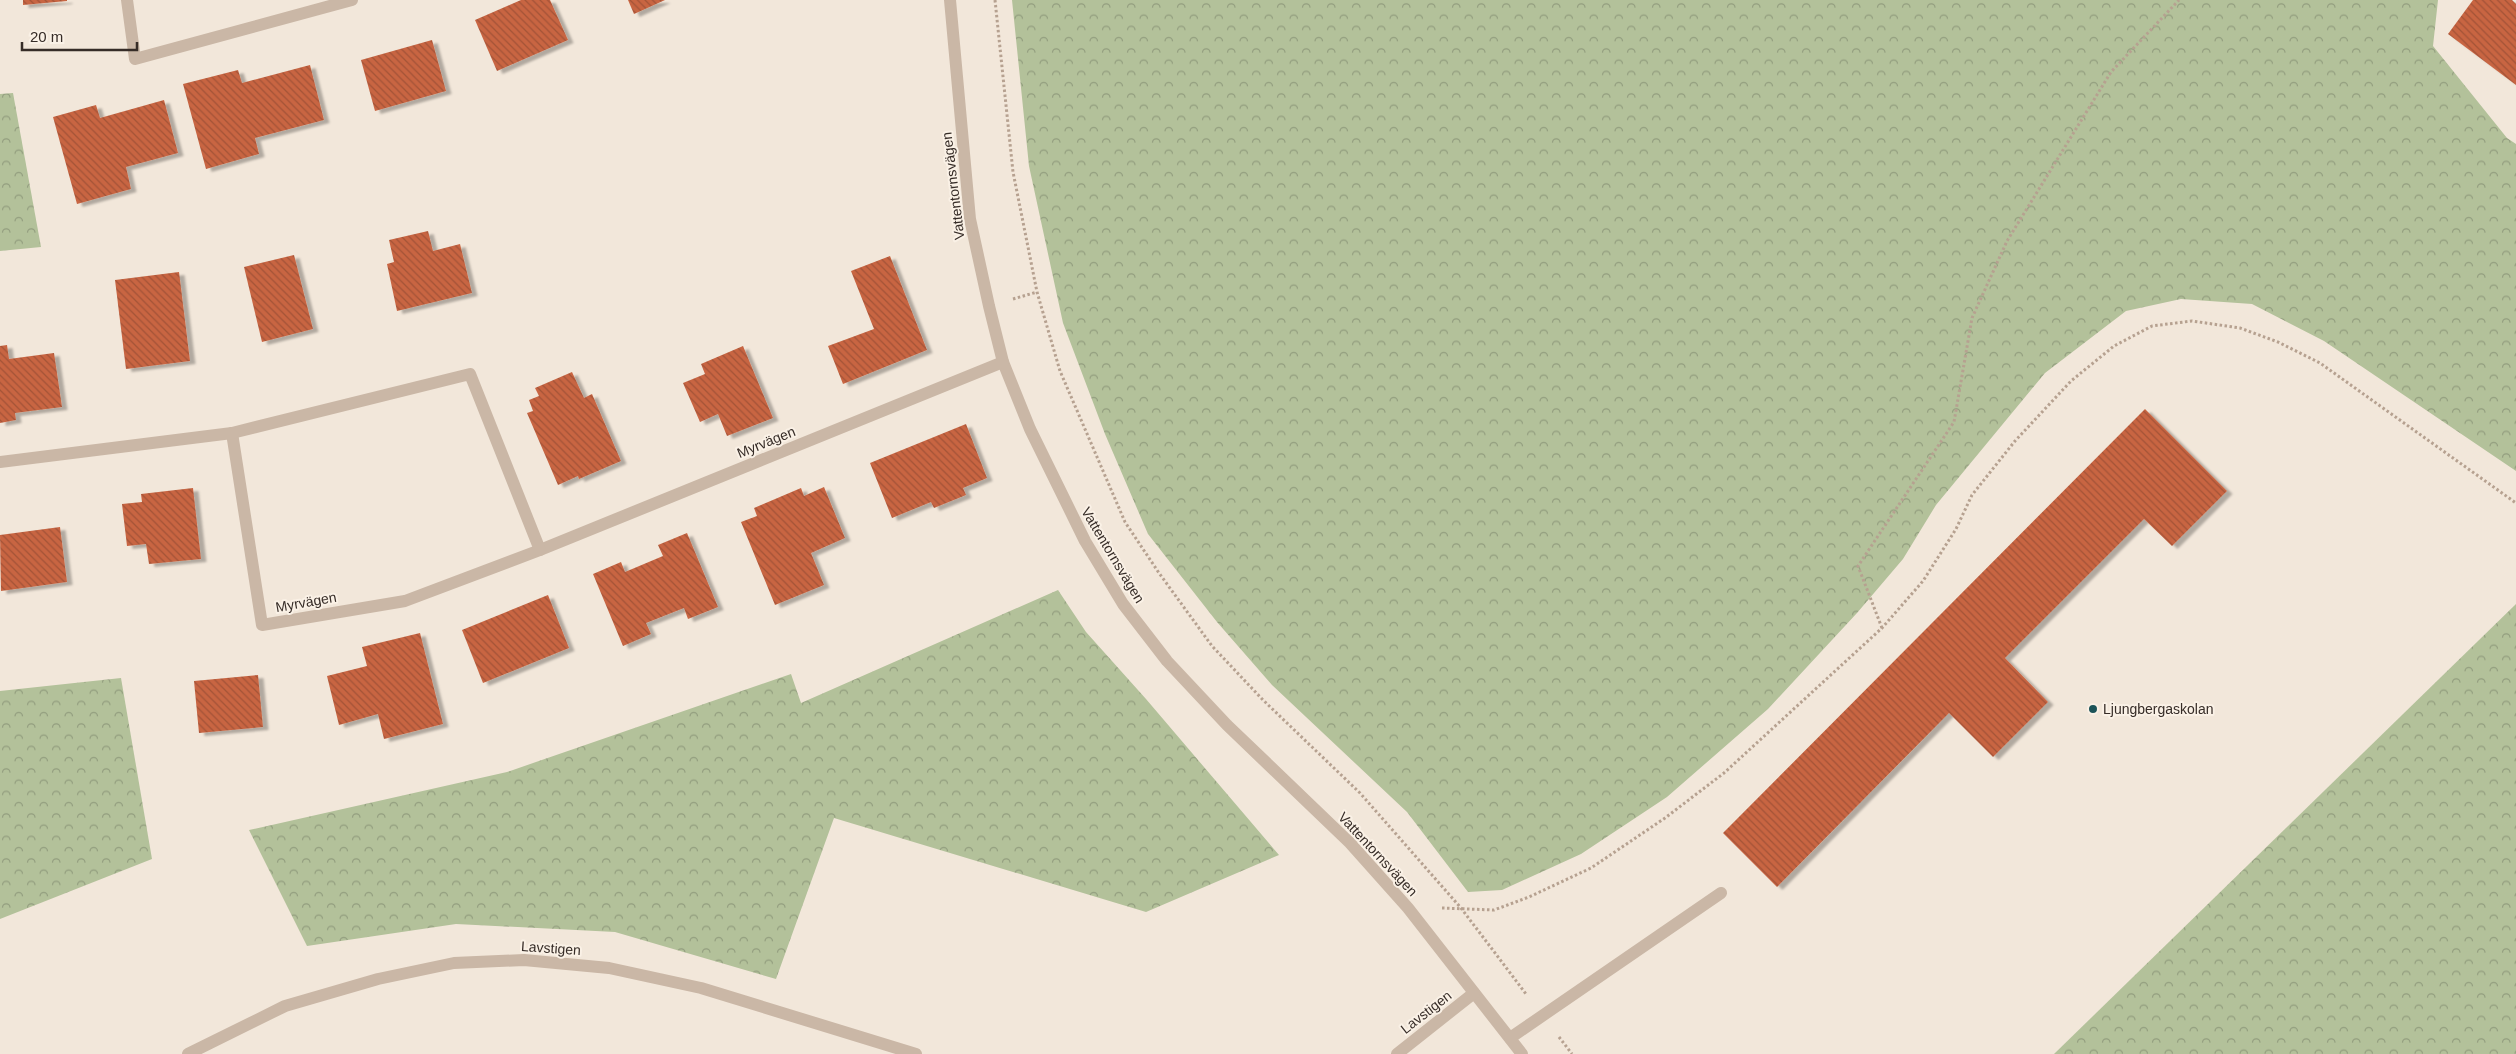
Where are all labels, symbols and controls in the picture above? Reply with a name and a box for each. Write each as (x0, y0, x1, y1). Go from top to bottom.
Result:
scale bar (22, 20, 138, 52)
text: 20 m (30, 28, 63, 45)
street label: Vattentornsvägen (938, 131, 968, 241)
street label: Myrvägen (735, 423, 797, 461)
street label: Vattentornsvägen (1078, 504, 1148, 606)
street label: Myrvägen (274, 589, 338, 615)
place label: Ljungbergaskolan (2103, 701, 2214, 717)
marker: Ljungbergaskolan (2087, 703, 2099, 715)
street label: Vattentornsvägen (1335, 809, 1421, 899)
street label: Lavstigen (521, 938, 581, 958)
street label: Lavstigen (1397, 987, 1455, 1037)

